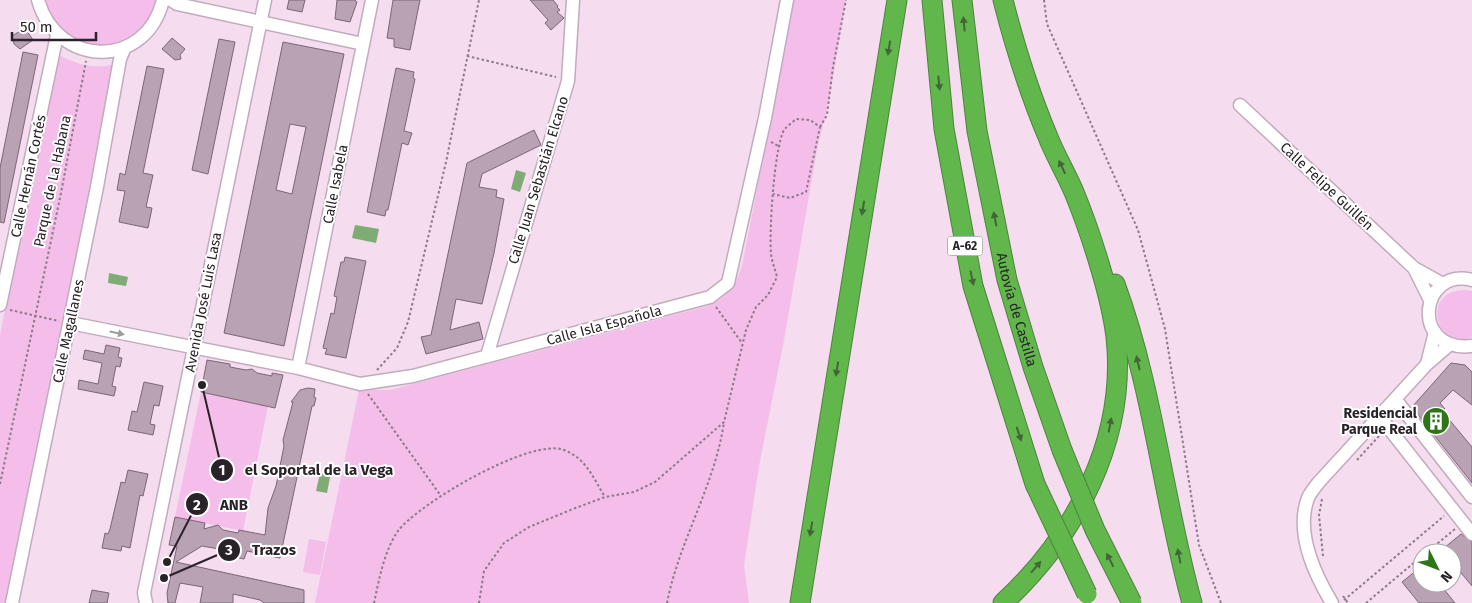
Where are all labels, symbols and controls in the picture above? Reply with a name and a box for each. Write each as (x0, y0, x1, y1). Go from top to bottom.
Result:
scale bar (12, 10, 96, 42)
one-way arrow (960, 16, 968, 32)
text: 50 m (20, 18, 53, 36)
one-way arrow (885, 40, 893, 56)
one-way arrow (935, 76, 943, 92)
street label: Calle Juan Sebastián Elcano (505, 94, 572, 266)
street label: Calle Hernán Cortés (7, 113, 50, 239)
street label: Parque de La Habana (30, 114, 75, 249)
street label: Calle Felipe Guillén (1277, 139, 1377, 234)
street label: Calle Isabela (319, 143, 352, 225)
one-way arrow (1058, 160, 1066, 174)
one-way arrow (859, 201, 867, 217)
one-way arrow (990, 211, 998, 227)
street label: Avenida José Luis Lasa (182, 231, 225, 373)
road number: A-62 (948, 237, 982, 256)
street label: Autovía de Castilla (993, 251, 1040, 369)
one-way arrow (968, 270, 976, 286)
street label: Calle Magallanes (49, 277, 88, 385)
street label: Calle Isla Española (545, 302, 664, 349)
one-way arrow (110, 330, 126, 338)
one-way arrow (1134, 355, 1142, 370)
one-way arrow (832, 361, 840, 377)
place label: Residencial Parque Real (1341, 405, 1418, 438)
building icon: Residencial Parque Real (1421, 406, 1451, 436)
one-way arrow (1106, 417, 1114, 432)
one-way arrow (1015, 426, 1023, 441)
callout: el Soportal de la Vega (209, 455, 403, 485)
text: 1 (219, 461, 225, 479)
text: el Soportal de la Vega (245, 461, 393, 479)
callout: ANB (185, 489, 258, 519)
text: 2 (193, 496, 201, 514)
text: ANB (219, 496, 248, 514)
one-way arrow (806, 522, 814, 538)
callout: Trazos (217, 535, 306, 565)
text: 3 (224, 541, 233, 559)
text: Trazos (252, 541, 296, 559)
north arrow (1412, 543, 1462, 593)
one-way arrow (1175, 547, 1183, 563)
one-way arrow (1106, 552, 1114, 567)
one-way arrow (1030, 562, 1042, 574)
text: N (1437, 567, 1456, 586)

